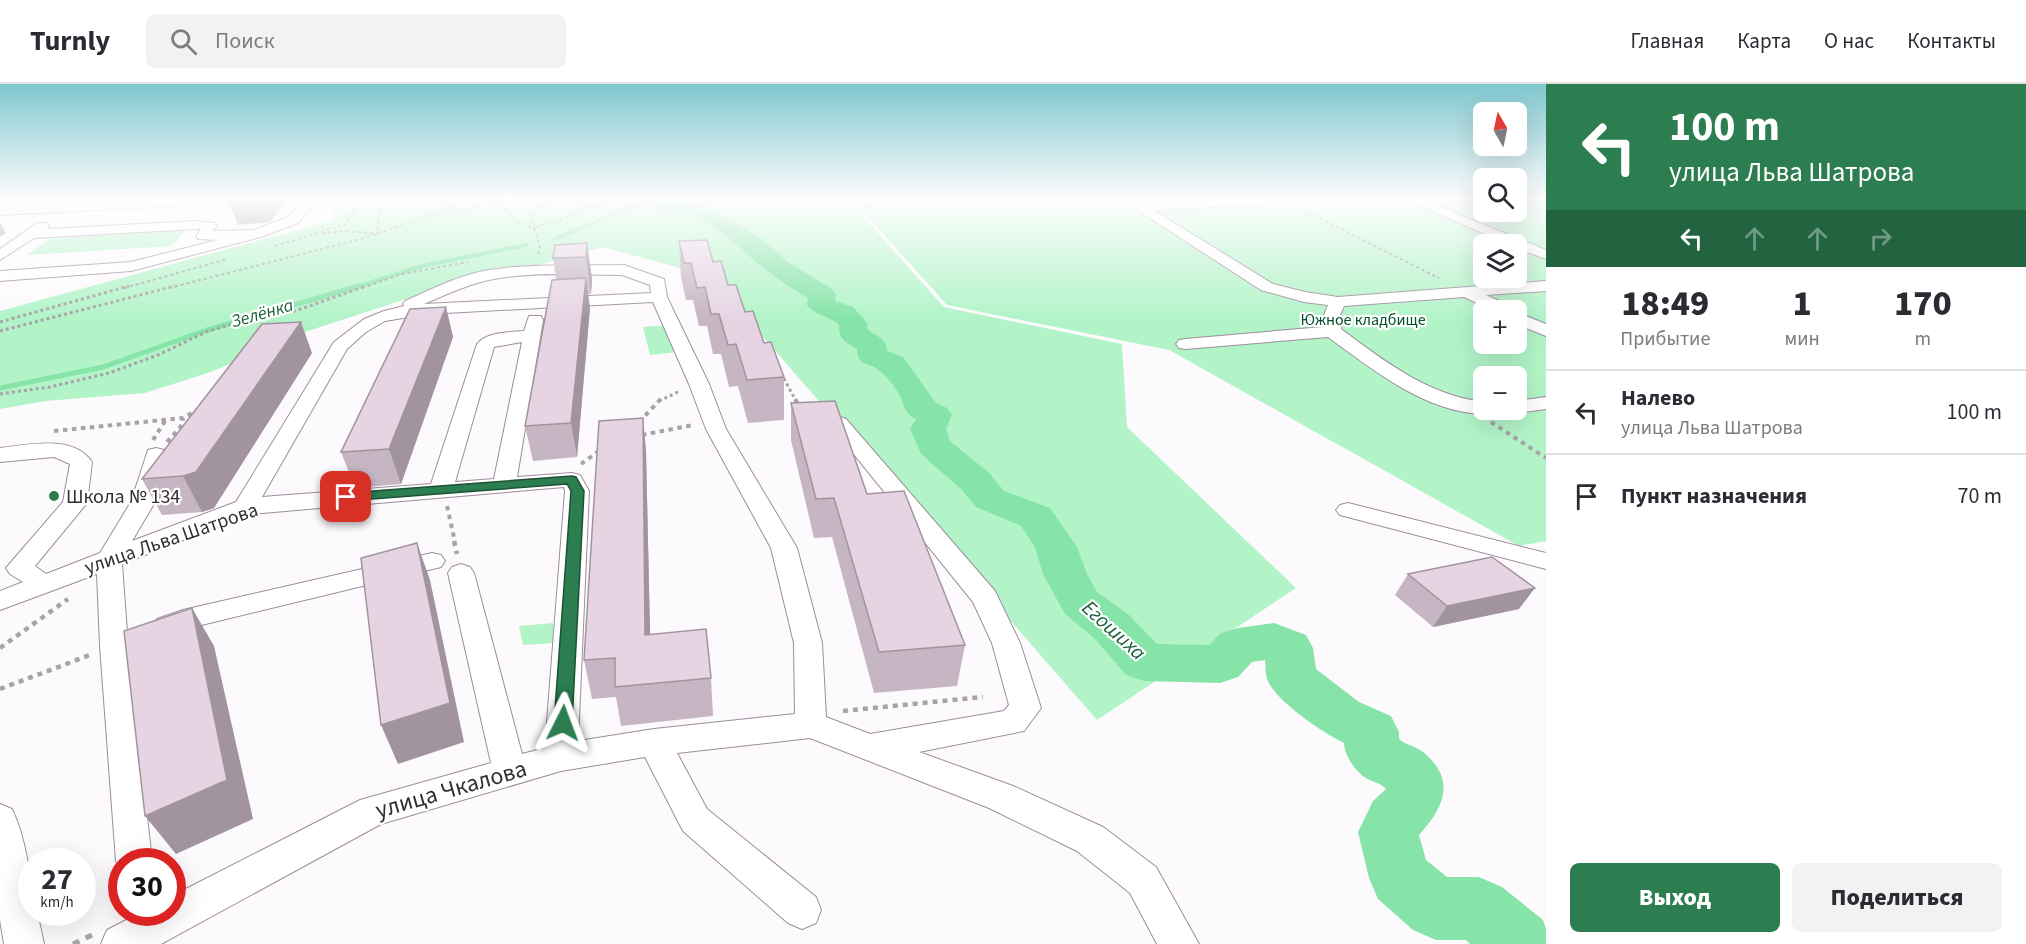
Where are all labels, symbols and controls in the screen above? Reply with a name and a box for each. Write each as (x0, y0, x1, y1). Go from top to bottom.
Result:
search box (146, 14, 566, 68)
text: Turnly (30, 21, 110, 61)
icon: search (167, 25, 200, 58)
text: Поиск (215, 25, 275, 57)
text: Главная (1631, 26, 1704, 56)
text: Карта (1737, 26, 1791, 56)
text: О нас (1824, 26, 1874, 56)
text: Контакты (1907, 26, 1996, 56)
text: 100 m (1669, 97, 1780, 157)
north arrow (1473, 102, 1527, 156)
map controls (1473, 102, 1527, 420)
icon: left (1570, 108, 1648, 186)
text: улица Льва Шатрова (1669, 153, 1914, 192)
button: search (1473, 168, 1527, 222)
icon: left (1675, 222, 1708, 255)
icon: ahead (1738, 222, 1771, 255)
icon: ahead (1801, 222, 1834, 255)
icon: right (1864, 222, 1897, 255)
button: layers (1473, 234, 1527, 288)
text: 18:49 (1621, 278, 1709, 329)
text: 1 (1793, 278, 1812, 329)
text: 170 (1894, 278, 1952, 329)
water label: Зелёнка (228, 293, 297, 334)
button: + (1473, 300, 1527, 354)
park label: Южное кладбище (1300, 309, 1426, 331)
text: Прибытие (1620, 325, 1710, 353)
text: мин (1785, 325, 1820, 353)
text: m (1915, 325, 1931, 353)
button: − (1473, 366, 1527, 420)
text: Налево (1621, 382, 1695, 414)
icon: left (1570, 396, 1603, 429)
text: 100 m (1947, 396, 2002, 428)
text: улица Льва Шатрова (1621, 414, 1803, 442)
pin (320, 471, 371, 522)
icon: arrive (329, 480, 362, 513)
icon: arrive (1570, 480, 1603, 513)
text: Пункт назначения (1621, 480, 1807, 512)
text: 70 m (1957, 480, 2002, 512)
place label: Школа № 134 (66, 483, 180, 511)
marker: Школа № 134 (47, 489, 61, 503)
street label: улица Льва Шатрова (81, 496, 262, 582)
water label: Егошиха (1075, 593, 1153, 667)
position arrow (531, 691, 595, 755)
street label: улица Чкалова (371, 751, 531, 828)
speed limit sign: 30 (108, 848, 186, 926)
text: 27 (41, 858, 73, 901)
button: Выход (1570, 863, 1780, 932)
button: Поделиться (1792, 863, 2002, 932)
text: km/h (40, 892, 74, 913)

